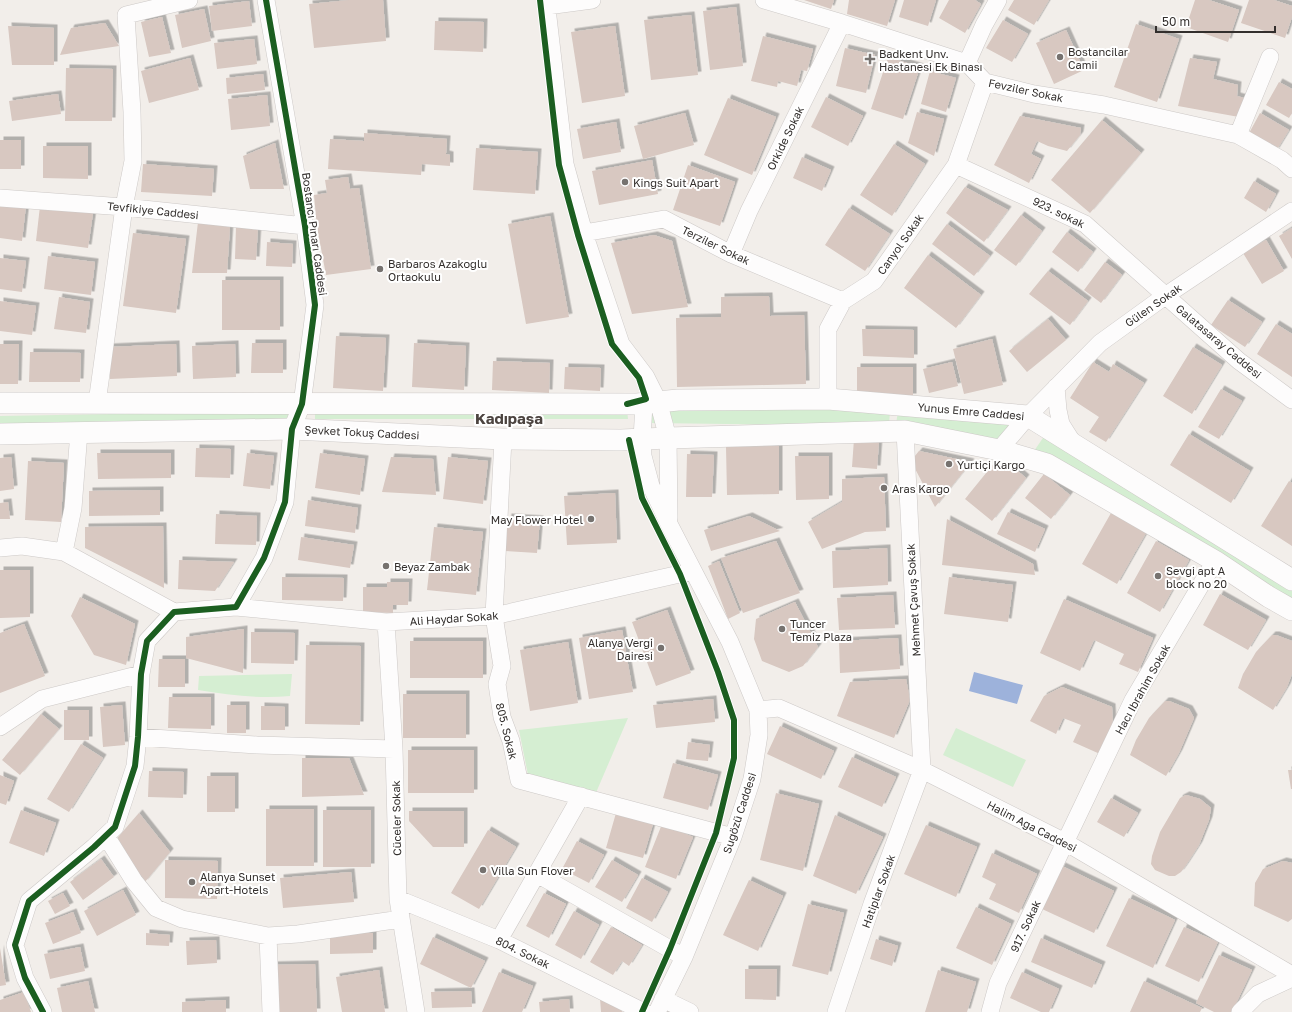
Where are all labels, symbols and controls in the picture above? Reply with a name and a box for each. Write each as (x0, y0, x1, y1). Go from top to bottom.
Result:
scale bar (1156, 8, 1275, 34)
text: 50 m (1162, 14, 1190, 29)
place label: Bostancilar Camii (1068, 45, 1129, 71)
place label: Badkent Unv. Hastanesi Ek Binası (879, 47, 982, 73)
marker: Bostancilar Camii (1055, 52, 1065, 62)
marker: Badkent Unv. Hastanesi Ek Binası (864, 53, 876, 65)
street label: Fevziler Sokak (987, 76, 1065, 104)
street label: Orkide Sokak (764, 104, 806, 172)
street label: Bostancı Pınarı Caddesi (300, 172, 330, 297)
place label: Kings Suit Apart (633, 176, 719, 189)
marker: Kings Suit Apart (620, 177, 630, 187)
street label: 923. sokak (1031, 194, 1087, 230)
street label: Tevfikiye Caddesi (107, 199, 199, 221)
street label: Canyol Sokak (874, 211, 926, 277)
street label: Terziler Sokak (680, 223, 752, 267)
place label: Barbaros Azakoğlu Ortaokulu (388, 257, 487, 283)
marker: Barbaros Azakoğlu Ortaokulu (375, 264, 385, 274)
street label: Gülen Sokak (1122, 281, 1184, 329)
street label: Galatasaray Caddesi (1174, 301, 1264, 381)
street label: Yunus Emre Caddesi (917, 400, 1025, 422)
district label: Kadıpaşa (475, 409, 543, 427)
street label: Şevket Tokuş Caddesi (304, 422, 420, 442)
place label: Yurtiçi Kargo (957, 458, 1025, 471)
marker: Yurtiçi Kargo (944, 459, 954, 469)
place label: Aras Kargo (892, 482, 950, 495)
marker: Aras Kargo (879, 483, 889, 493)
place label: May Flower Hotel (491, 513, 583, 526)
marker: May Flower Hotel (586, 514, 596, 524)
street label: Mehmet Çavuş Sokak (904, 543, 922, 657)
place label: Beyaz Zambak (394, 560, 470, 573)
marker: Beyaz Zambak (381, 561, 391, 571)
place label: Sevgi apt A block no 20 (1166, 564, 1227, 590)
marker: Sevgi apt A block no 20 (1153, 571, 1163, 581)
street label: Ali Haydar Sokak (409, 608, 499, 628)
place label: Tuncer Temiz Plaza (790, 617, 852, 643)
marker: Tuncer Temiz Plaza (777, 624, 787, 634)
place label: Alanya Vergi Dairesi (588, 636, 653, 662)
street label: Hacı Ibrahim Sokak (1112, 642, 1172, 736)
marker: Alanya Vergi Dairesi (656, 643, 666, 653)
street label: 805. Sokak (494, 701, 520, 761)
street label: Sugözü Caddesi (720, 771, 758, 855)
street label: Cüceler Sokak (389, 780, 403, 856)
street label: Halim Aga Caddesi (985, 798, 1079, 854)
street label: Hatiplar Sokak (859, 852, 897, 930)
place label: Villa Sun Flover (491, 864, 574, 877)
marker: Villa Sun Flover (478, 865, 488, 875)
place label: Alanya Sunset Apart-Hotels (200, 870, 275, 896)
marker: Alanya Sunset Apart-Hotels (187, 877, 197, 887)
street label: 917. Sokak (1007, 898, 1043, 954)
street label: 804. Sokak (494, 933, 552, 971)

